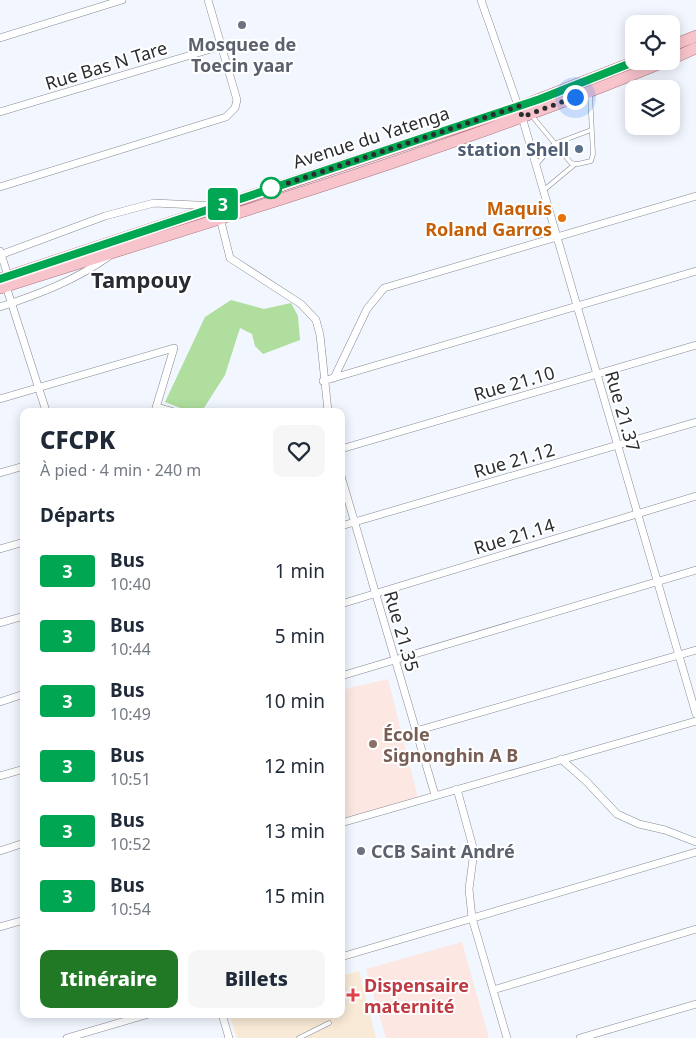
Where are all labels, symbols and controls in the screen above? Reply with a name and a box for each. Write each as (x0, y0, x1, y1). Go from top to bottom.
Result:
map controls (625, 15, 680, 135)
button: locate (625, 15, 680, 70)
marker: Mosquee de Toecin yaar (236, 19, 248, 31)
place label: Mosquee de Toecin yaar (188, 32, 296, 77)
street label: Rue Bas N Tare (42, 35, 170, 95)
button: layers (625, 80, 680, 135)
your location (563, 85, 588, 110)
street label: Avenue du Yatenga (290, 100, 452, 174)
place label: station Shell (457, 137, 569, 161)
marker: station Shell (573, 143, 585, 155)
unlabelled marker (260, 177, 282, 199)
line badge: 3 (207, 188, 239, 220)
text: 3 (218, 192, 228, 216)
place label: Maquis Roland Garros (425, 196, 552, 241)
marker: Maquis Roland Garros (556, 212, 568, 224)
district label: Tampouy (91, 264, 191, 294)
street label: Rue 21.10 (471, 360, 557, 406)
street label: Rue 21.37 (600, 368, 646, 454)
text: CFCPK (40, 423, 115, 456)
button: heart (273, 425, 325, 477)
street label: Rue 21.12 (471, 437, 557, 483)
text: À pied · 4 min · 240 m (40, 459, 201, 481)
text: Départs (40, 502, 115, 528)
street label: Rue 21.14 (471, 512, 557, 560)
text: Bus (110, 547, 145, 573)
text: 1 min (275, 558, 325, 584)
text: 3 (62, 559, 73, 583)
text: 10:40 (110, 573, 151, 595)
street label: Rue 21.35 (379, 588, 425, 674)
text: Bus (110, 612, 145, 638)
text: 5 min (275, 623, 325, 649)
text: 3 (62, 624, 73, 648)
text: 10:44 (110, 638, 151, 660)
text: Bus (110, 677, 145, 703)
text: 10 min (264, 688, 325, 714)
text: 3 (62, 689, 73, 713)
text: 10:49 (110, 703, 151, 725)
place label: École Signonghin A B (383, 722, 518, 767)
marker: École Signonghin A B (367, 738, 379, 750)
text: Bus (110, 742, 145, 768)
text: 12 min (264, 753, 325, 779)
text: 3 (62, 754, 73, 778)
text: 10:51 (110, 768, 151, 790)
text: Bus (110, 807, 145, 833)
text: 13 min (264, 818, 325, 844)
text: 3 (62, 819, 73, 843)
text: 10:52 (110, 833, 151, 855)
place label: CCB Saint André (371, 839, 515, 863)
marker: CCB Saint André (355, 845, 367, 857)
text: Bus (110, 872, 145, 898)
text: 15 min (264, 883, 325, 909)
text: 3 (62, 884, 73, 908)
text: 10:54 (110, 898, 151, 920)
button: Itinéraire (40, 950, 178, 1008)
button: Billets (188, 950, 325, 1008)
place label: Dispensaire maternité (364, 973, 469, 1018)
marker: Dispensaire maternité (346, 988, 360, 1002)

